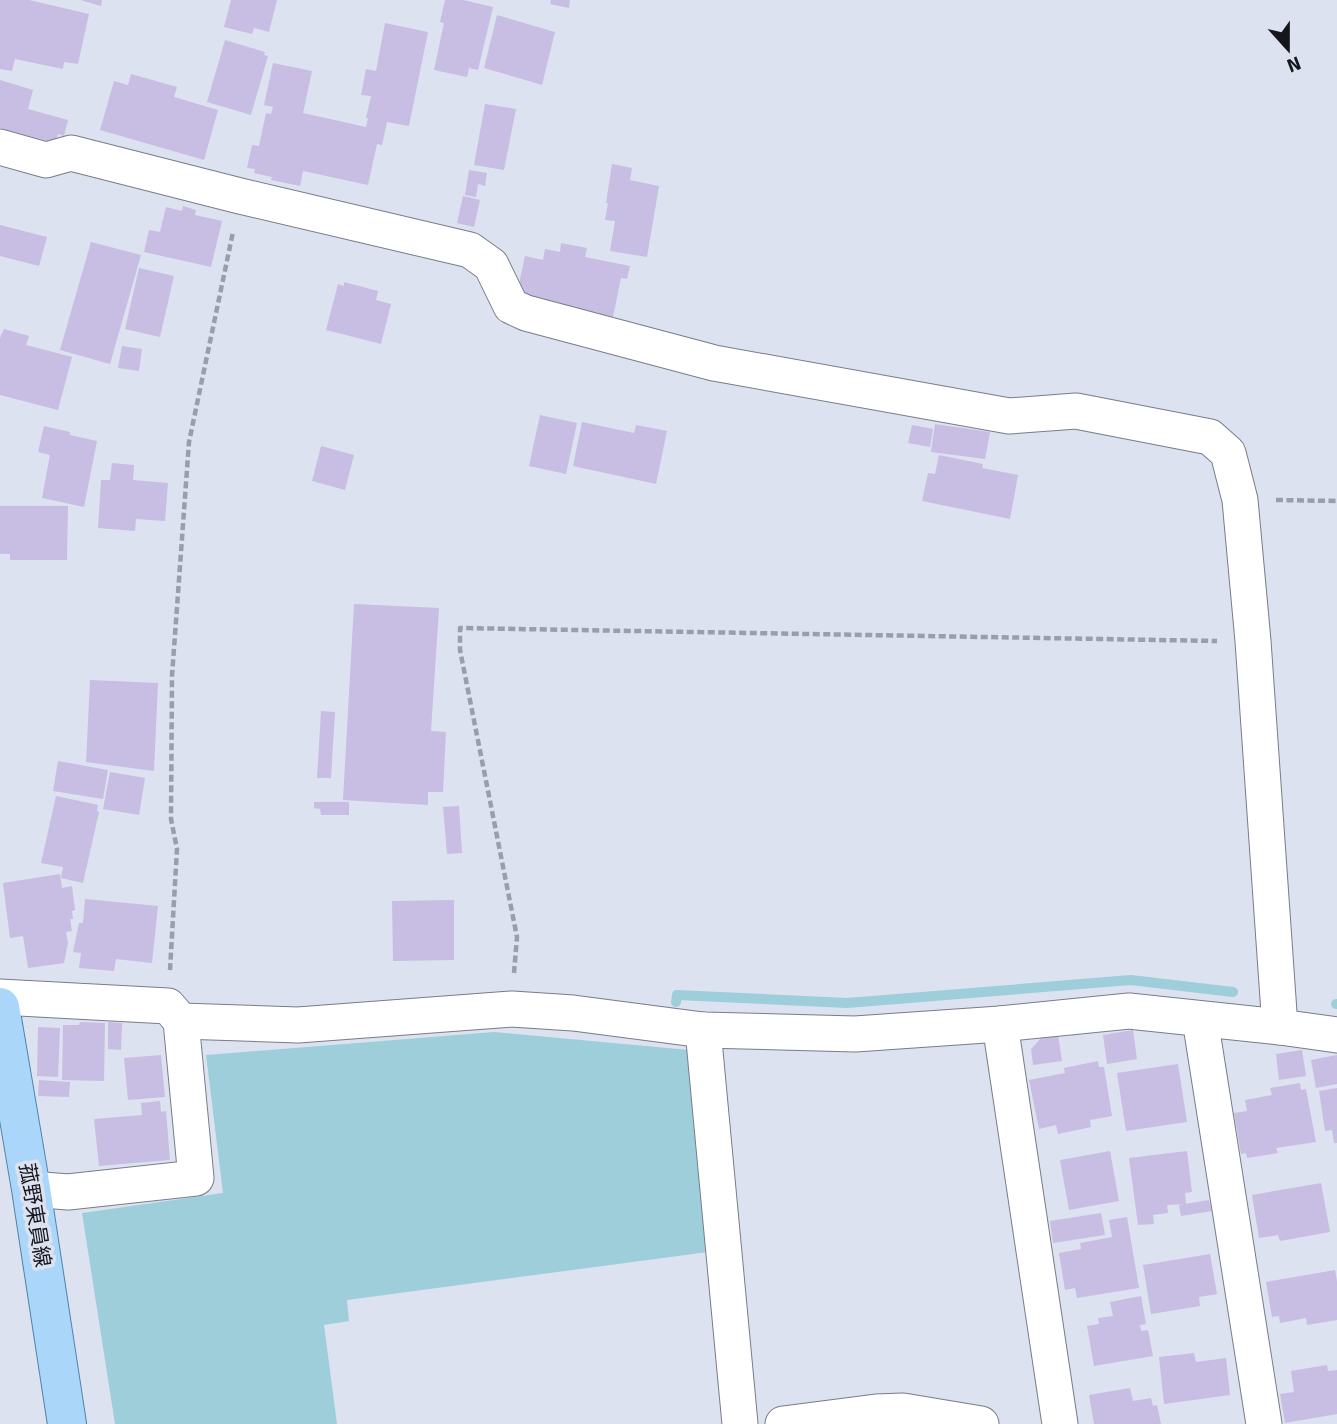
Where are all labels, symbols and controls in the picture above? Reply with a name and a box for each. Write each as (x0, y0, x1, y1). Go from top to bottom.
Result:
north arrow (1253, 14, 1323, 84)
text: N (1283, 50, 1304, 78)
street label: 菰野東員線 (14, 1161, 56, 1269)

